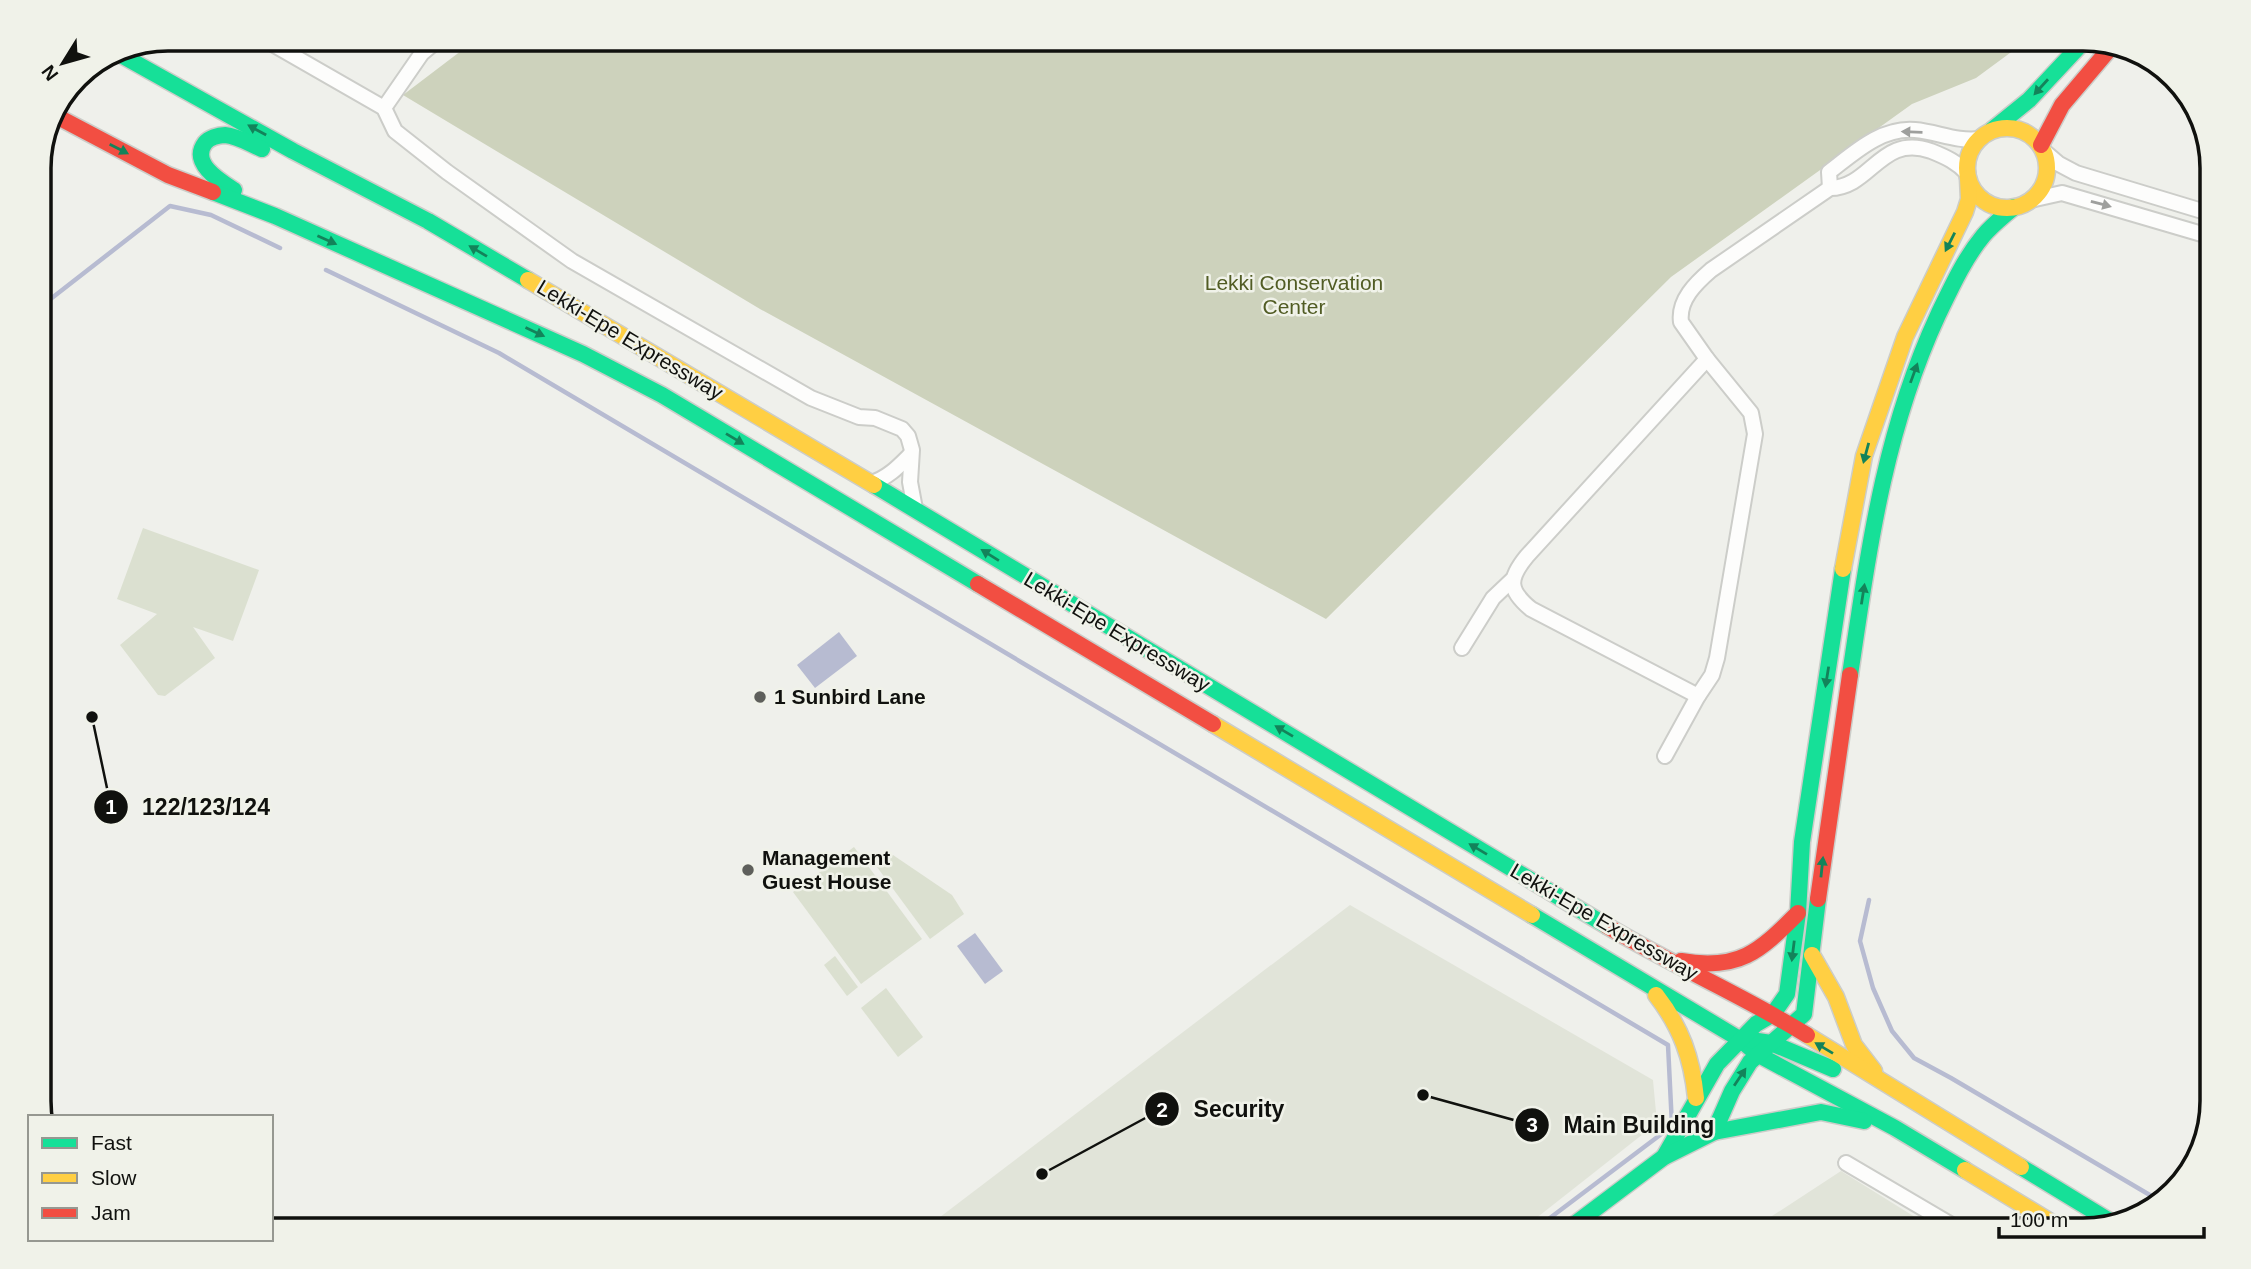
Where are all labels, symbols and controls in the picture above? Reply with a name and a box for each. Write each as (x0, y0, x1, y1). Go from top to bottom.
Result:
north arrow (28, 28, 98, 98)
text: N (37, 61, 62, 85)
one-way arrow (2033, 78, 2049, 96)
one-way arrow (247, 124, 267, 136)
one-way arrow (1901, 126, 1923, 137)
one-way arrow (109, 142, 129, 154)
one-way arrow (2090, 199, 2112, 210)
one-way arrow (1945, 232, 1956, 252)
one-way arrow (317, 234, 337, 246)
one-way arrow (469, 245, 488, 257)
park label: Lekki Conservation Center (1205, 271, 1383, 318)
street label: Lekki-Epe Expressway (533, 275, 728, 404)
one-way arrow (525, 326, 545, 337)
one-way arrow (1909, 362, 1920, 383)
one-way arrow (726, 433, 745, 445)
one-way arrow (1860, 442, 1871, 464)
one-way arrow (980, 548, 999, 561)
street label: Lekki-Epe Expressway (1020, 567, 1215, 696)
one-way arrow (1857, 583, 1868, 605)
one-way arrow (1822, 666, 1833, 688)
place label: 1 Sunbird Lane (774, 685, 926, 708)
marker: 1 Sunbird Lane (752, 689, 768, 705)
one-way arrow (1274, 725, 1293, 738)
callout: 122/123/124 (93, 785, 284, 829)
text: 122/123/124 (142, 794, 270, 820)
text: 1 (105, 795, 117, 818)
one-way arrow (1469, 843, 1488, 855)
place label: Management Guest House (762, 846, 892, 893)
one-way arrow (1816, 856, 1827, 878)
street label: Lekki-Epe Expressway (1507, 859, 1702, 985)
marker: Management Guest House (740, 862, 756, 878)
one-way arrow (1787, 940, 1798, 962)
one-way arrow (1815, 1041, 1834, 1054)
one-way arrow (1734, 1067, 1747, 1087)
callout: Security (1145, 1087, 1299, 1131)
text: Security (1194, 1096, 1285, 1122)
text: 2 (1156, 1098, 1168, 1121)
callout: Main Building (1515, 1103, 1728, 1147)
text: Main Building (1564, 1112, 1714, 1138)
text: 3 (1526, 1113, 1538, 1136)
legend (28, 1115, 273, 1241)
text: Fast (91, 1131, 132, 1154)
text: Slow (91, 1166, 137, 1189)
scale bar (1999, 1196, 2204, 1240)
text: Jam (91, 1201, 131, 1224)
text: 100 m (2010, 1208, 2068, 1231)

